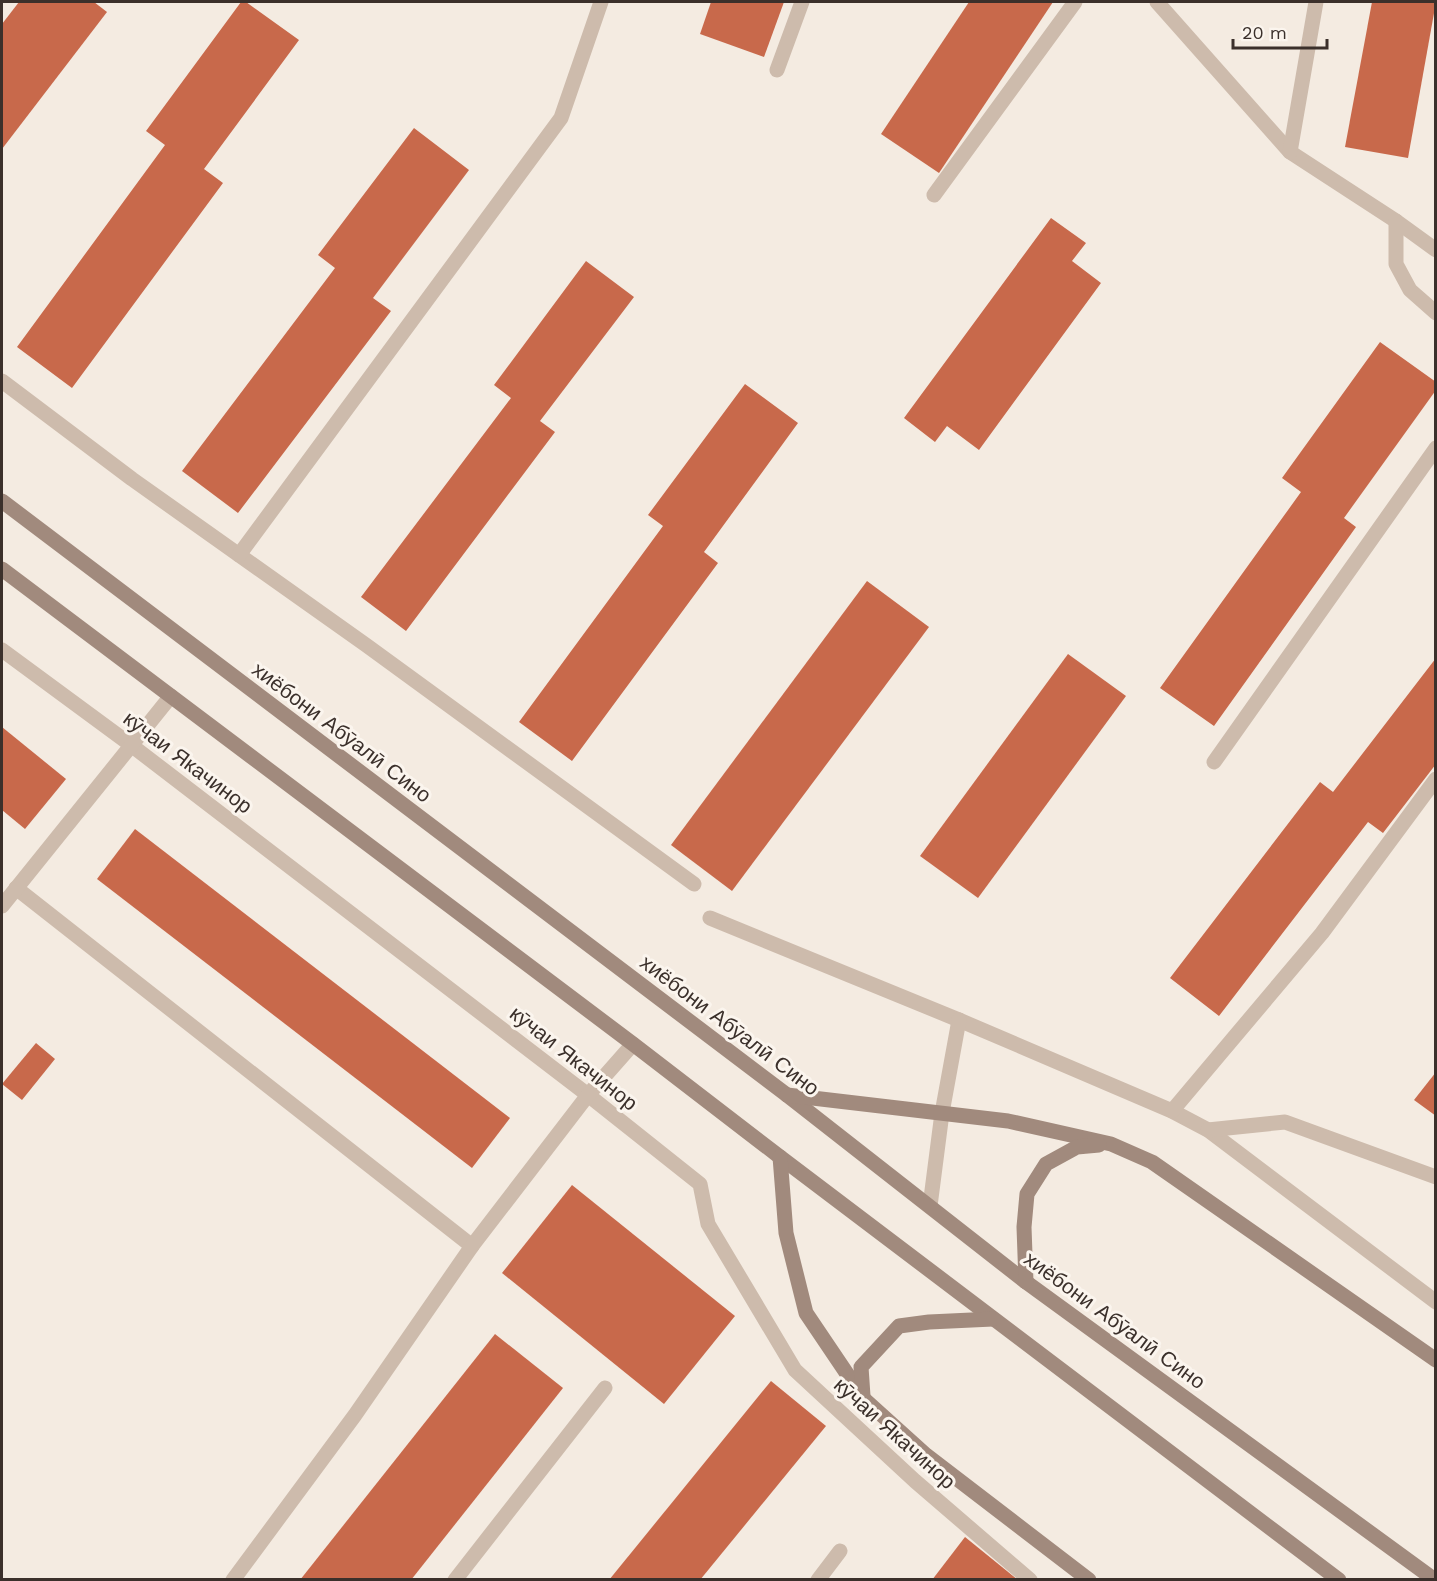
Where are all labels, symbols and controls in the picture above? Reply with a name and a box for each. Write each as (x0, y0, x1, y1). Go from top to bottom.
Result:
scale bar (1233, 12, 1328, 50)
text: 20 m (1242, 22, 1287, 43)
street label: хиёбони Абӯалӣ Сино (248, 657, 436, 807)
street label: кӯчаи Якачинор (119, 705, 257, 819)
street label: хиёбони Абӯалӣ Сино (636, 950, 824, 1100)
street label: кӯчаи Якачинор (505, 1000, 643, 1116)
street label: хиёбони Абӯалӣ Сино (1020, 1246, 1210, 1394)
street label: кӯчаи Якачинор (829, 1372, 961, 1494)

